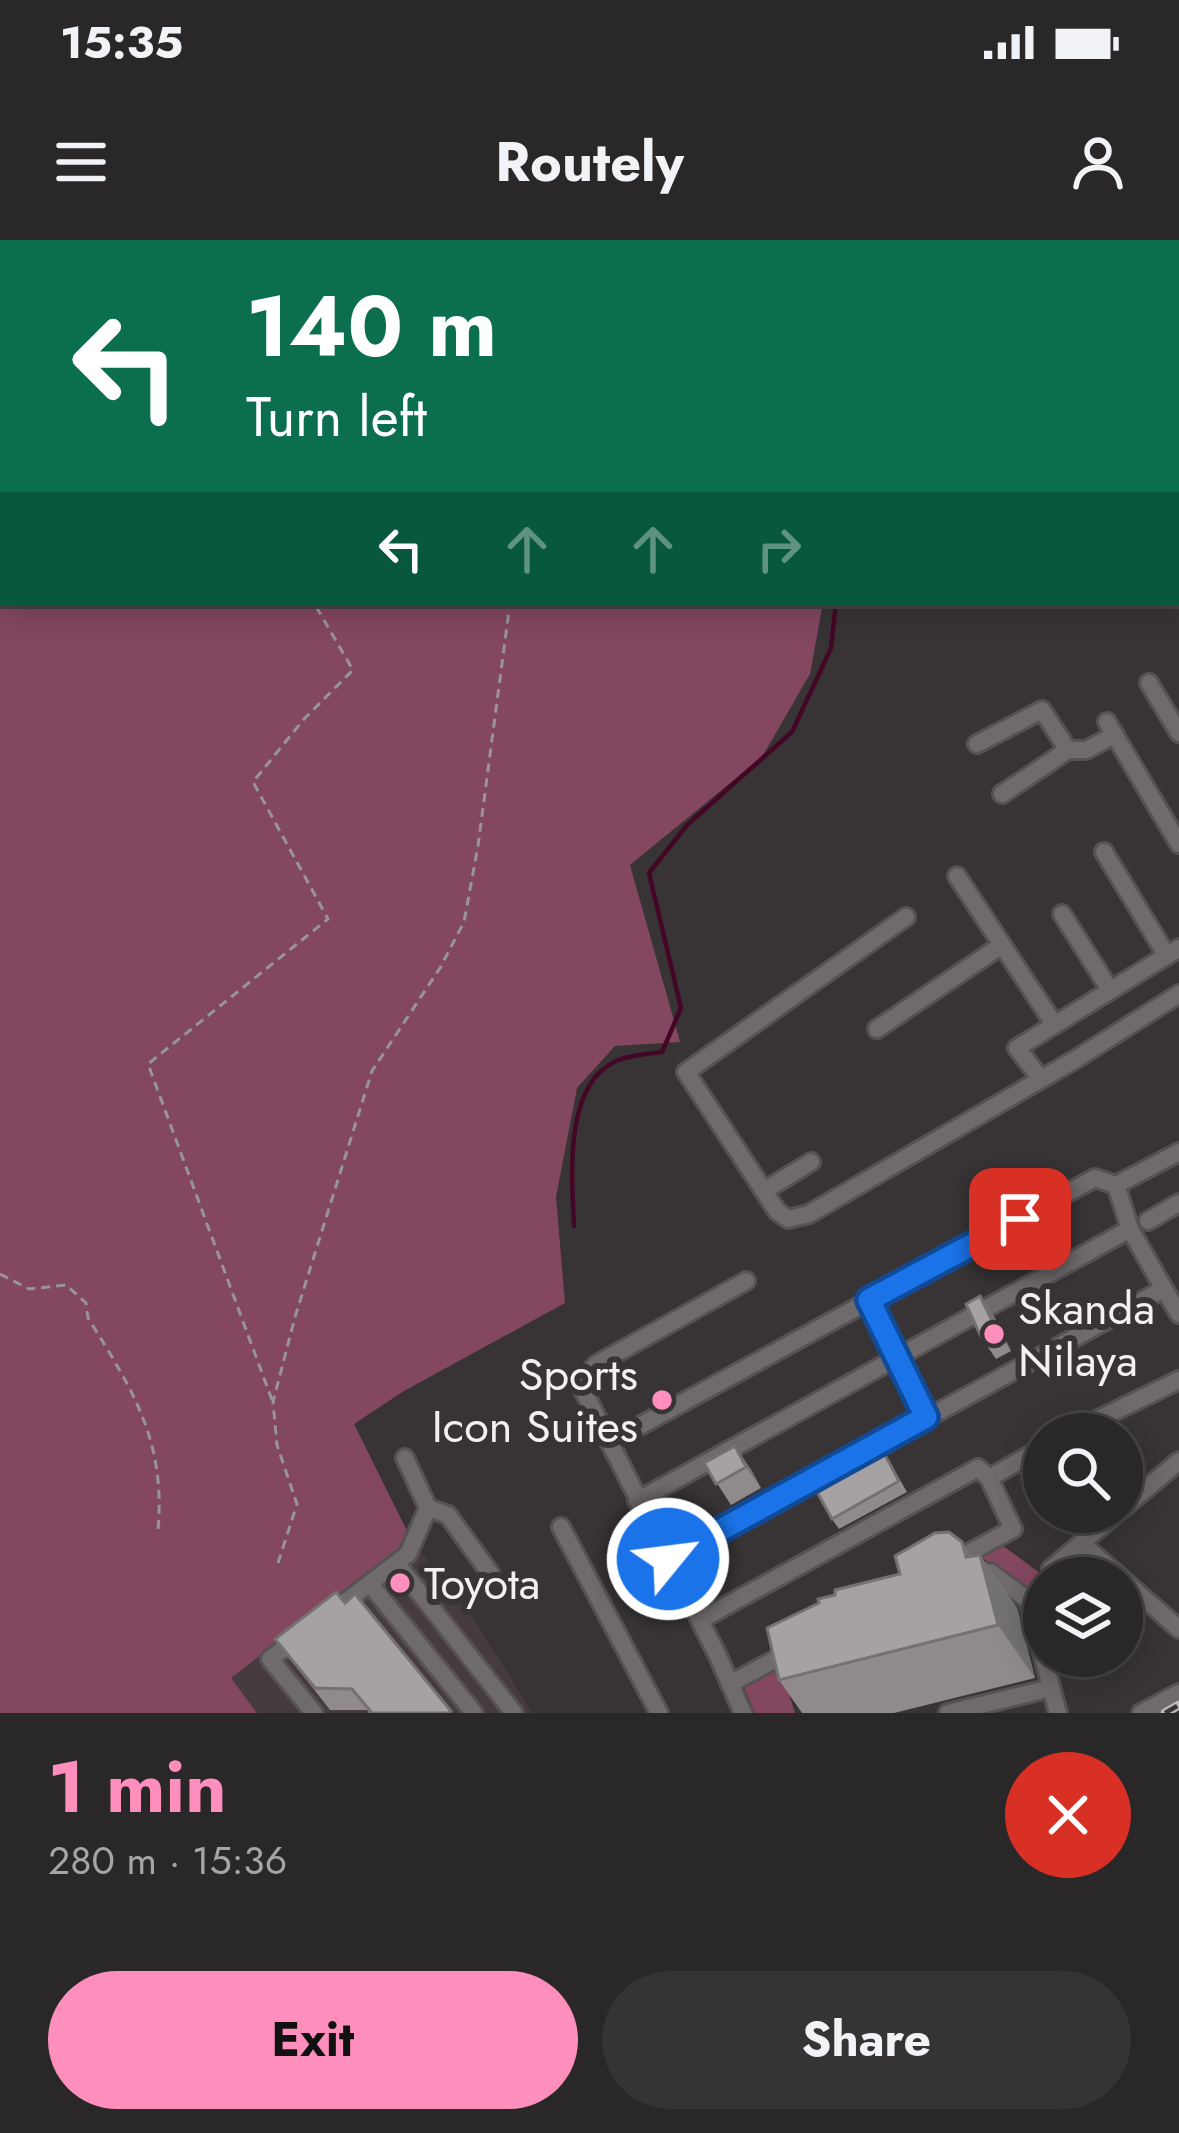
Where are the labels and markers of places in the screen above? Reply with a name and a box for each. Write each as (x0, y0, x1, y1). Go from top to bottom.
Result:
pin (969, 1168, 1071, 1270)
place label: Skanda Nilaya (1018, 1276, 1155, 1393)
marker: Skanda Nilaya (981, 1321, 1007, 1347)
place label: Sports Icon Suites (432, 1342, 638, 1459)
marker: Sports Icon Suites (649, 1387, 675, 1413)
place label: Toyota (424, 1551, 540, 1616)
marker: Toyota (387, 1570, 413, 1596)

